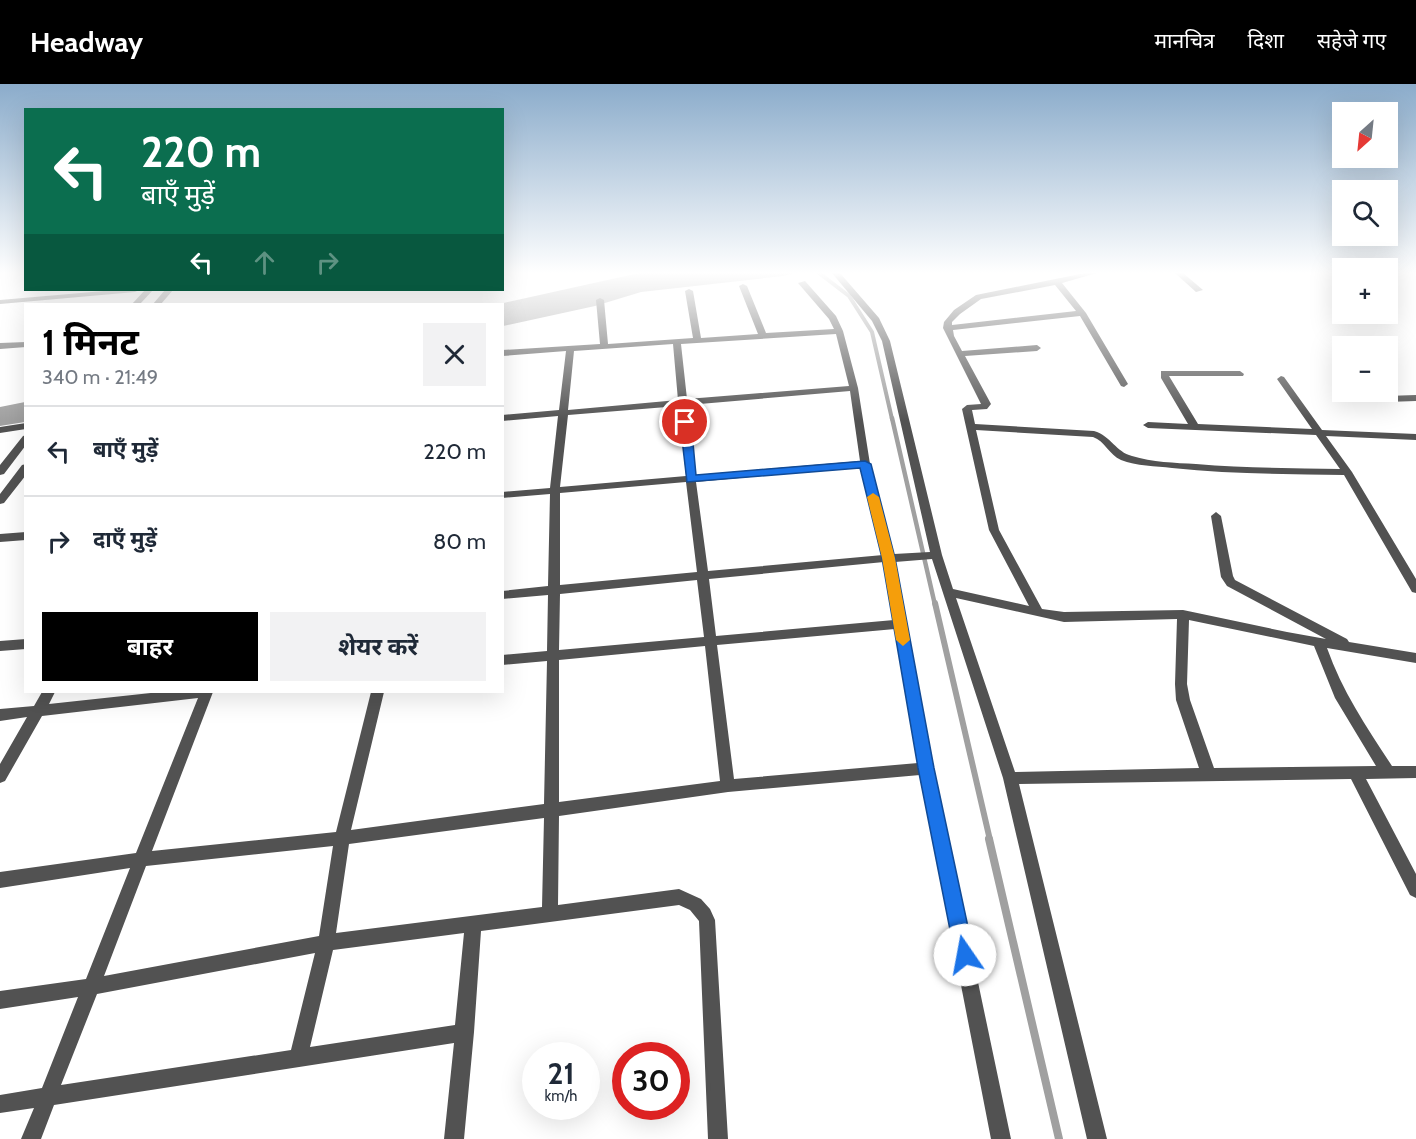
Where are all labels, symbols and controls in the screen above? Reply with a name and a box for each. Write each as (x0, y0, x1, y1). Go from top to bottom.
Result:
text: Headway (30, 25, 143, 59)
text: मानचित्र (1155, 28, 1215, 53)
text: दिशा (1248, 28, 1284, 53)
text: सहेजे गए (1317, 28, 1386, 53)
north arrow (1332, 102, 1398, 168)
map controls (1332, 102, 1398, 402)
text: 220 m (141, 126, 261, 178)
icon: left (42, 132, 120, 210)
text: बाएँ मुड़ें (141, 178, 215, 211)
button: search (1332, 180, 1398, 246)
icon: left (185, 246, 218, 279)
icon: ahead (248, 246, 281, 279)
icon: right (311, 246, 344, 279)
button: + (1332, 258, 1398, 324)
text: 1 मिनट (42, 320, 139, 364)
button: close (423, 323, 486, 386)
button: − (1332, 336, 1398, 402)
text: 340 m · 21:49 (42, 365, 158, 389)
pin (659, 396, 710, 447)
icon: arrive (668, 405, 701, 438)
icon: left (42, 435, 75, 468)
text: बाएँ मुड़ें (93, 436, 158, 463)
text: 220 m (423, 438, 486, 465)
icon: right (42, 525, 75, 558)
text: दाएँ मुड़ें (93, 526, 157, 553)
text: 80 m (433, 528, 486, 555)
button: बाहर (42, 612, 258, 681)
button: शेयर करें (270, 612, 486, 681)
position arrow (933, 923, 997, 987)
speed limit sign: 30 (612, 1042, 690, 1120)
text: 21 (548, 1055, 574, 1092)
text: km/h (545, 1087, 577, 1105)

